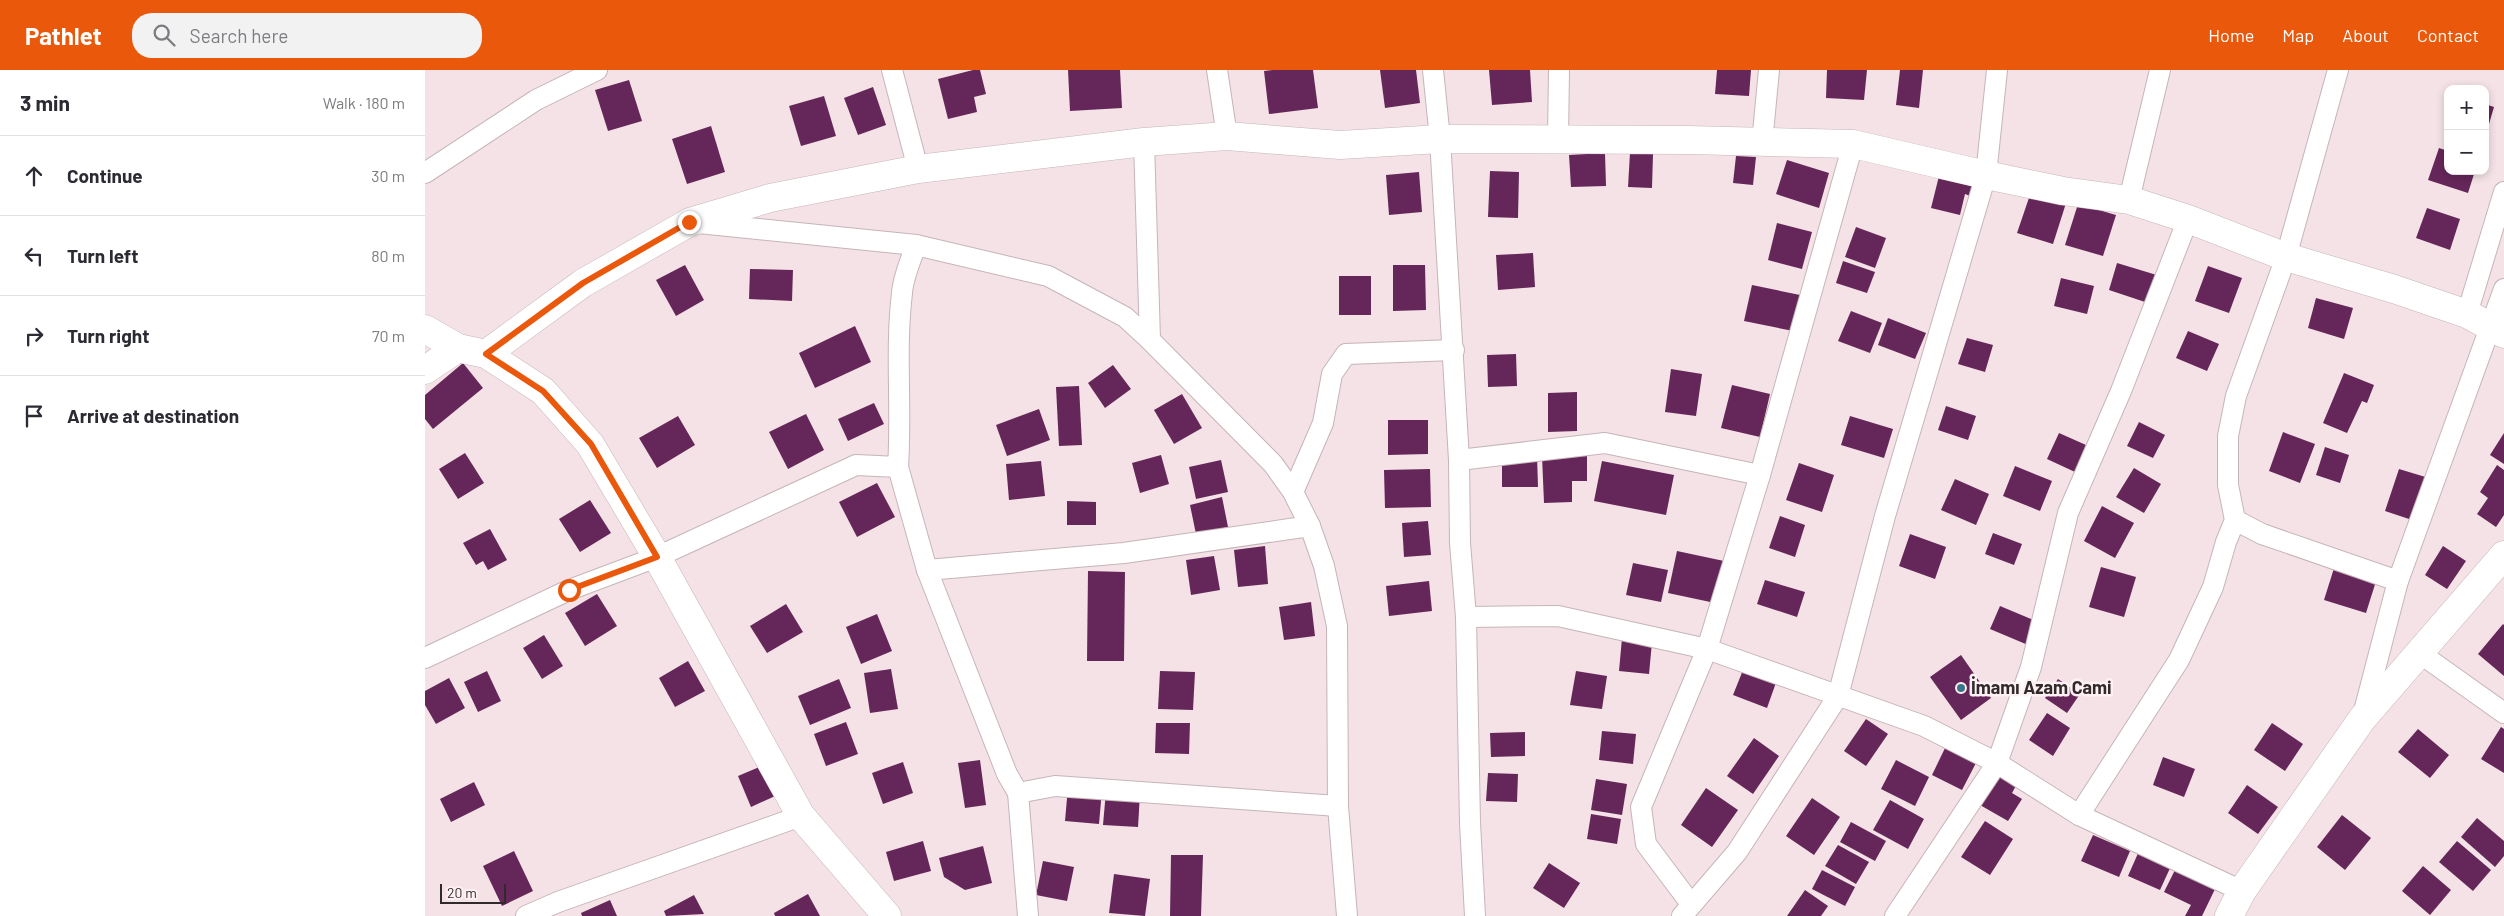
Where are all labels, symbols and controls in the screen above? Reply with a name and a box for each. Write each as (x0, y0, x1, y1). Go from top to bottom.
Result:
search box (132, 13, 482, 58)
text: Pathlet (25, 21, 102, 50)
icon: search (150, 21, 178, 49)
text: Search here (190, 24, 288, 47)
text: Home (2208, 24, 2254, 46)
text: Map (2282, 24, 2314, 46)
text: About (2342, 24, 2389, 46)
text: Contact (2417, 24, 2479, 46)
map controls (2444, 85, 2489, 175)
button: + (2444, 85, 2489, 130)
text: 3 min (20, 90, 70, 115)
text: Walk · 180 m (323, 93, 405, 112)
button: − (2444, 130, 2489, 175)
icon: ahead (20, 162, 48, 190)
text: Continue (67, 164, 143, 187)
text: 30 m (371, 166, 405, 185)
route end (678, 211, 701, 234)
icon: left (20, 242, 48, 270)
text: Turn left (67, 244, 138, 267)
text: 80 m (371, 246, 405, 265)
icon: right (20, 322, 48, 350)
text: Turn right (67, 324, 149, 347)
text: 70 m (372, 326, 405, 345)
icon: arrive (20, 402, 48, 430)
text: Arrive at destination (67, 404, 239, 427)
route start (558, 579, 581, 602)
place label: İmamı Azam Cami (1971, 676, 2112, 698)
marker: İmamı Azam Cami (1955, 682, 1967, 694)
scale bar (440, 881, 506, 904)
text: 20 m (447, 884, 477, 901)

